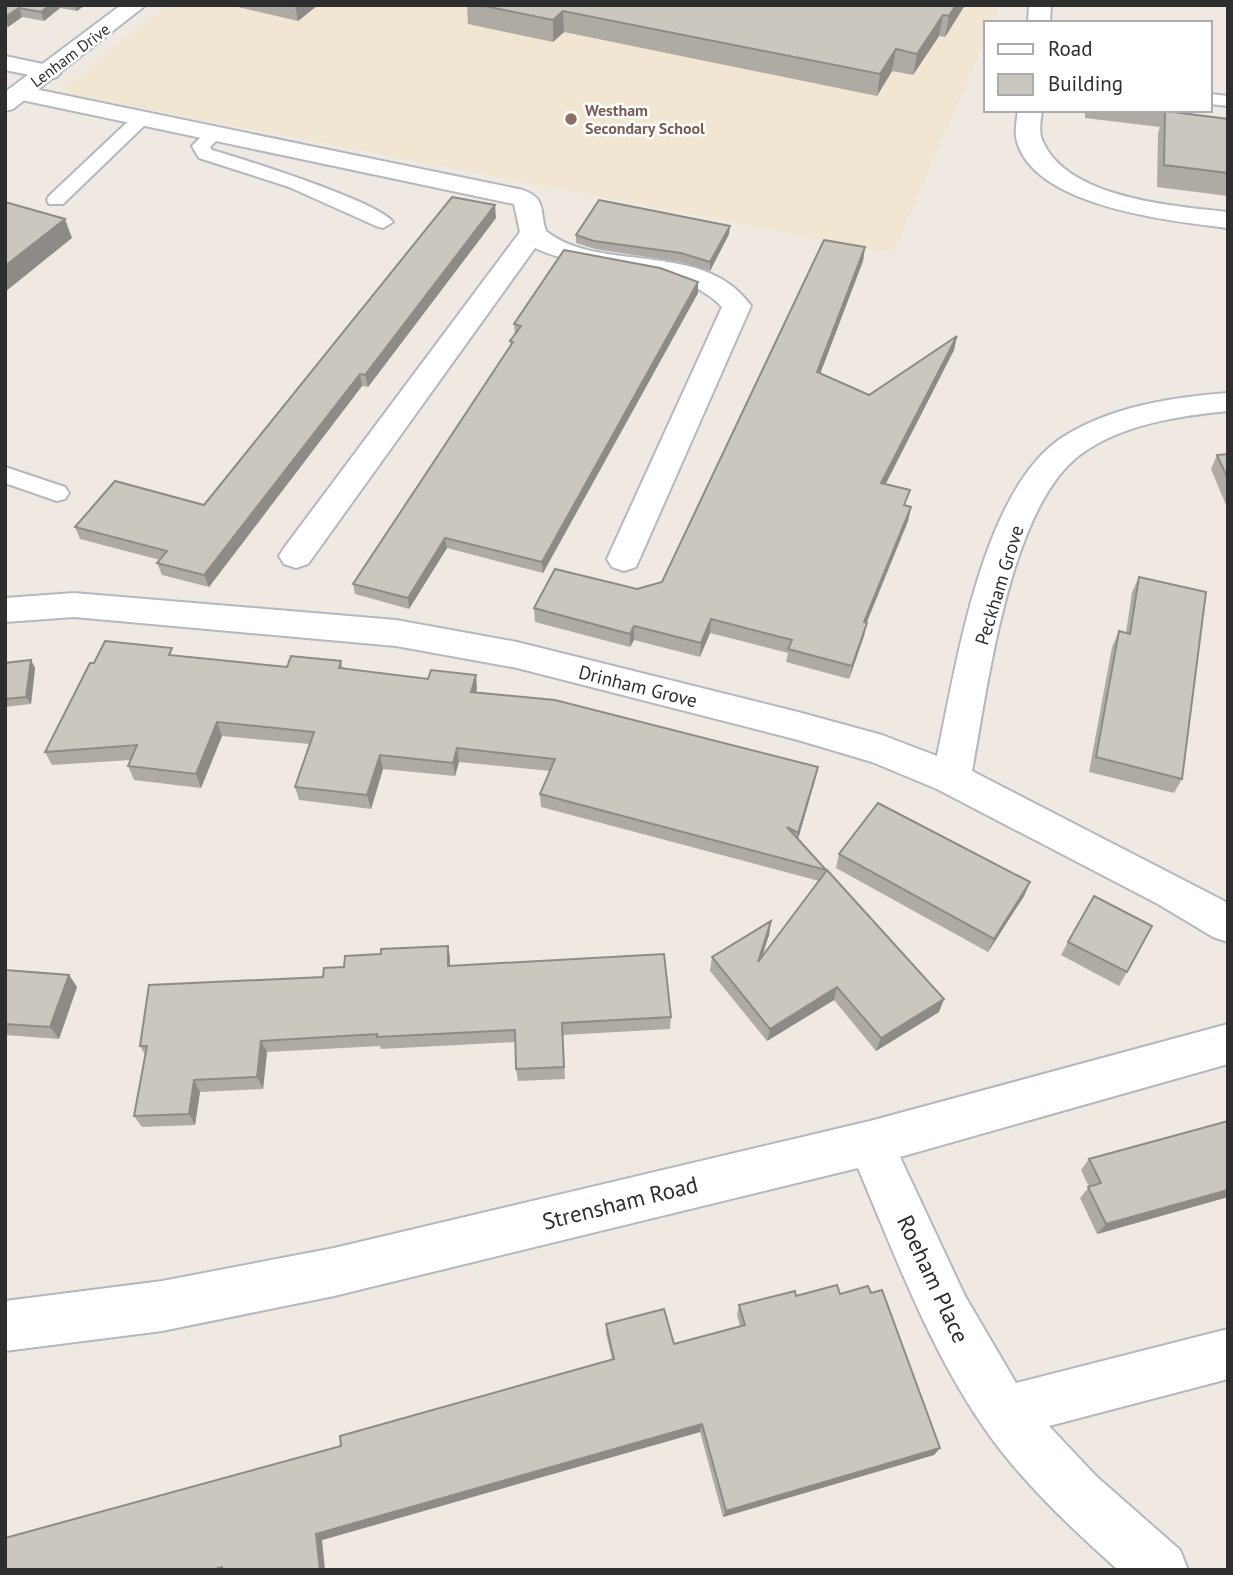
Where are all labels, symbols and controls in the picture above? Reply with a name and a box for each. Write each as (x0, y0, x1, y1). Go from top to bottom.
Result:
street label: Lenham Drive (26, 19, 114, 91)
legend (984, 21, 1212, 112)
text: Road (1048, 35, 1092, 62)
text: Building (1048, 70, 1123, 97)
place label: Westham Secondary School (585, 100, 705, 138)
marker: Westham Secondary School (563, 111, 579, 127)
street label: Peckham Grove (969, 522, 1029, 648)
street label: Drinham Grove (576, 660, 700, 712)
street label: Strensham Road (539, 1169, 701, 1236)
street label: Roeham Place (891, 1210, 976, 1347)

